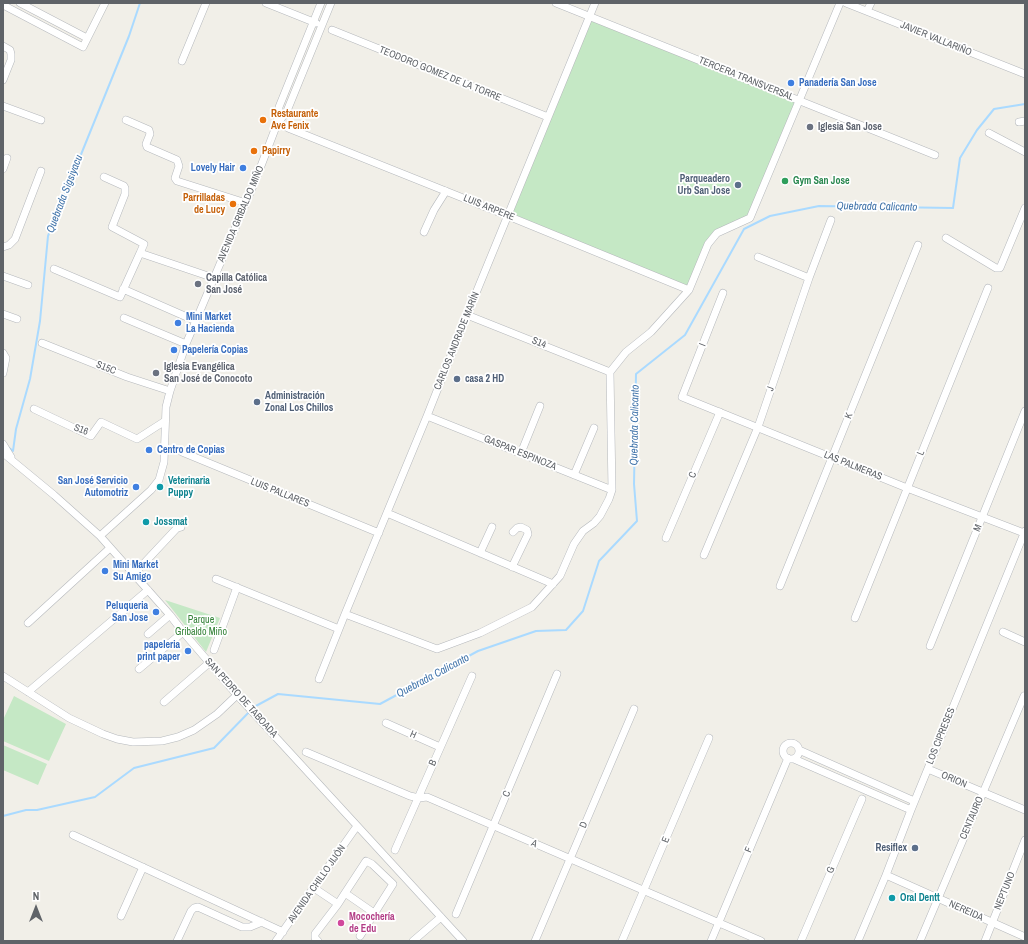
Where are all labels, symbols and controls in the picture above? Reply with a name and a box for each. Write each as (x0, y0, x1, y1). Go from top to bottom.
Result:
street label: JAVIER VALLARIÑO (899, 19, 973, 59)
street label: TEODORO GOMEZ DE LA TORRE (377, 44, 503, 104)
street label: TERCERA TRANSVERSAL (697, 54, 795, 104)
place label: Panadería San Jose (799, 77, 876, 89)
marker: Panadería San Jose (786, 78, 796, 88)
place label: Restaurante Ave Fenix (271, 108, 318, 132)
marker: Restaurante Ave Fenix (258, 115, 268, 125)
place label: Iglesia San Jose (818, 121, 882, 133)
marker: Iglesia San Jose (805, 122, 815, 132)
place label: Papirry (262, 145, 290, 157)
marker: Papirry (249, 146, 259, 156)
water label: Quebrada Sigsiyacu (44, 153, 86, 235)
place label: Lovely Hair (191, 162, 235, 174)
marker: Lovely Hair (238, 163, 248, 173)
street label: AVENIDA GRIBALDO MIÑO (215, 164, 267, 264)
place label: Parqueadero Urb San Jose (678, 173, 730, 196)
place label: Gym San Jose (793, 175, 850, 187)
marker: Gym San Jose (780, 176, 790, 186)
marker: Parqueadero Urb San Jose (733, 180, 743, 190)
place label: Parrilladas de Lucy (183, 192, 225, 216)
street label: LUIS ARPERE (462, 192, 516, 224)
marker: Parrilladas de Lucy (228, 199, 238, 209)
water label: Quebrada Calicanto (837, 200, 917, 214)
place label: Capilla Católica San José (206, 272, 267, 296)
marker: Capilla Católica San José (193, 279, 203, 289)
street label: CARLOS ANDRADE MARÍN (432, 290, 482, 392)
place label: Mini Market La Hacienda (186, 311, 234, 334)
marker: Mini Market La Hacienda (173, 318, 183, 328)
street label: S14 (530, 335, 548, 351)
street label: I (697, 342, 709, 348)
place label: Papelería Copias (182, 344, 248, 356)
marker: Papelería Copias (169, 345, 179, 355)
street label: S15C (94, 359, 118, 377)
place label: Iglesia Evangélica San José de Conocoto (164, 361, 252, 384)
marker: Iglesia Evangélica San José de Conocoto (151, 368, 161, 378)
place label: casa 2 HD (465, 373, 504, 385)
marker: casa 2 HD (452, 374, 462, 384)
water label: Quebrada Calicanto (628, 385, 642, 465)
street label: J (765, 385, 777, 393)
place label: Administración Zonal Los Chillos (265, 390, 333, 414)
marker: Administración Zonal Los Chillos (252, 397, 262, 407)
street label: K (842, 411, 856, 421)
street label: S16 (72, 422, 90, 438)
street label: GASPAR ESPINOZA (482, 433, 558, 473)
place label: Centro de Copias (157, 444, 225, 456)
marker: Centro de Copias (144, 445, 154, 455)
street label: LAS PALMERAS (822, 449, 884, 483)
street label: L (915, 449, 927, 457)
street label: C (686, 470, 700, 480)
place label: San José Servicio Automotriz (58, 475, 128, 498)
place label: Veterinaria Puppy (168, 475, 210, 498)
street label: LUIS PALLARES (249, 476, 311, 510)
marker: San José Servicio Automotriz (131, 482, 141, 492)
marker: Veterinaria Puppy (155, 482, 165, 492)
place label: Jossmat (154, 516, 187, 528)
marker: Jossmat (141, 517, 151, 527)
street label: M (971, 523, 985, 533)
place label: Mini Market Su Amigo (113, 559, 158, 582)
marker: Mini Market Su Amigo (100, 566, 110, 576)
place label: Peluqueria San Jose (106, 600, 148, 624)
marker: Peluqueria San Jose (151, 607, 161, 617)
park label: Parque Gribaldo Miño (175, 614, 227, 638)
place label: papeleria print paper (137, 639, 180, 662)
marker: papeleria print paper (183, 646, 193, 656)
water label: Quebrada Calicanto (394, 651, 472, 701)
street label: SAN PEDRO DE TABOADA (202, 656, 280, 740)
street label: LOS CIPRESES (924, 706, 958, 766)
street label: H (408, 728, 418, 742)
street label: B (426, 758, 440, 768)
street label: ORION (939, 769, 969, 791)
street label: C (500, 789, 514, 799)
street label: CENTAURO (958, 795, 986, 841)
street label: D (577, 820, 591, 830)
street label: E (659, 835, 673, 845)
street label: A (529, 837, 539, 851)
place label: Resiflex (876, 842, 907, 854)
street label: AVENIDA CHILLO JIJÓN (286, 843, 348, 925)
marker: Resiflex (910, 843, 920, 853)
street label: F (742, 845, 756, 855)
street label: G (824, 865, 838, 875)
street label: NEPTUNO (992, 870, 1018, 912)
north arrow (16, 888, 56, 928)
text: N (33, 889, 39, 903)
place label: Oral Dentt (900, 892, 940, 904)
marker: Oral Dentt (887, 893, 897, 903)
street label: NEREIDA (947, 898, 985, 924)
place label: Mocochería de Edu (349, 911, 395, 934)
marker: Mocochería de Edu (336, 918, 346, 928)

